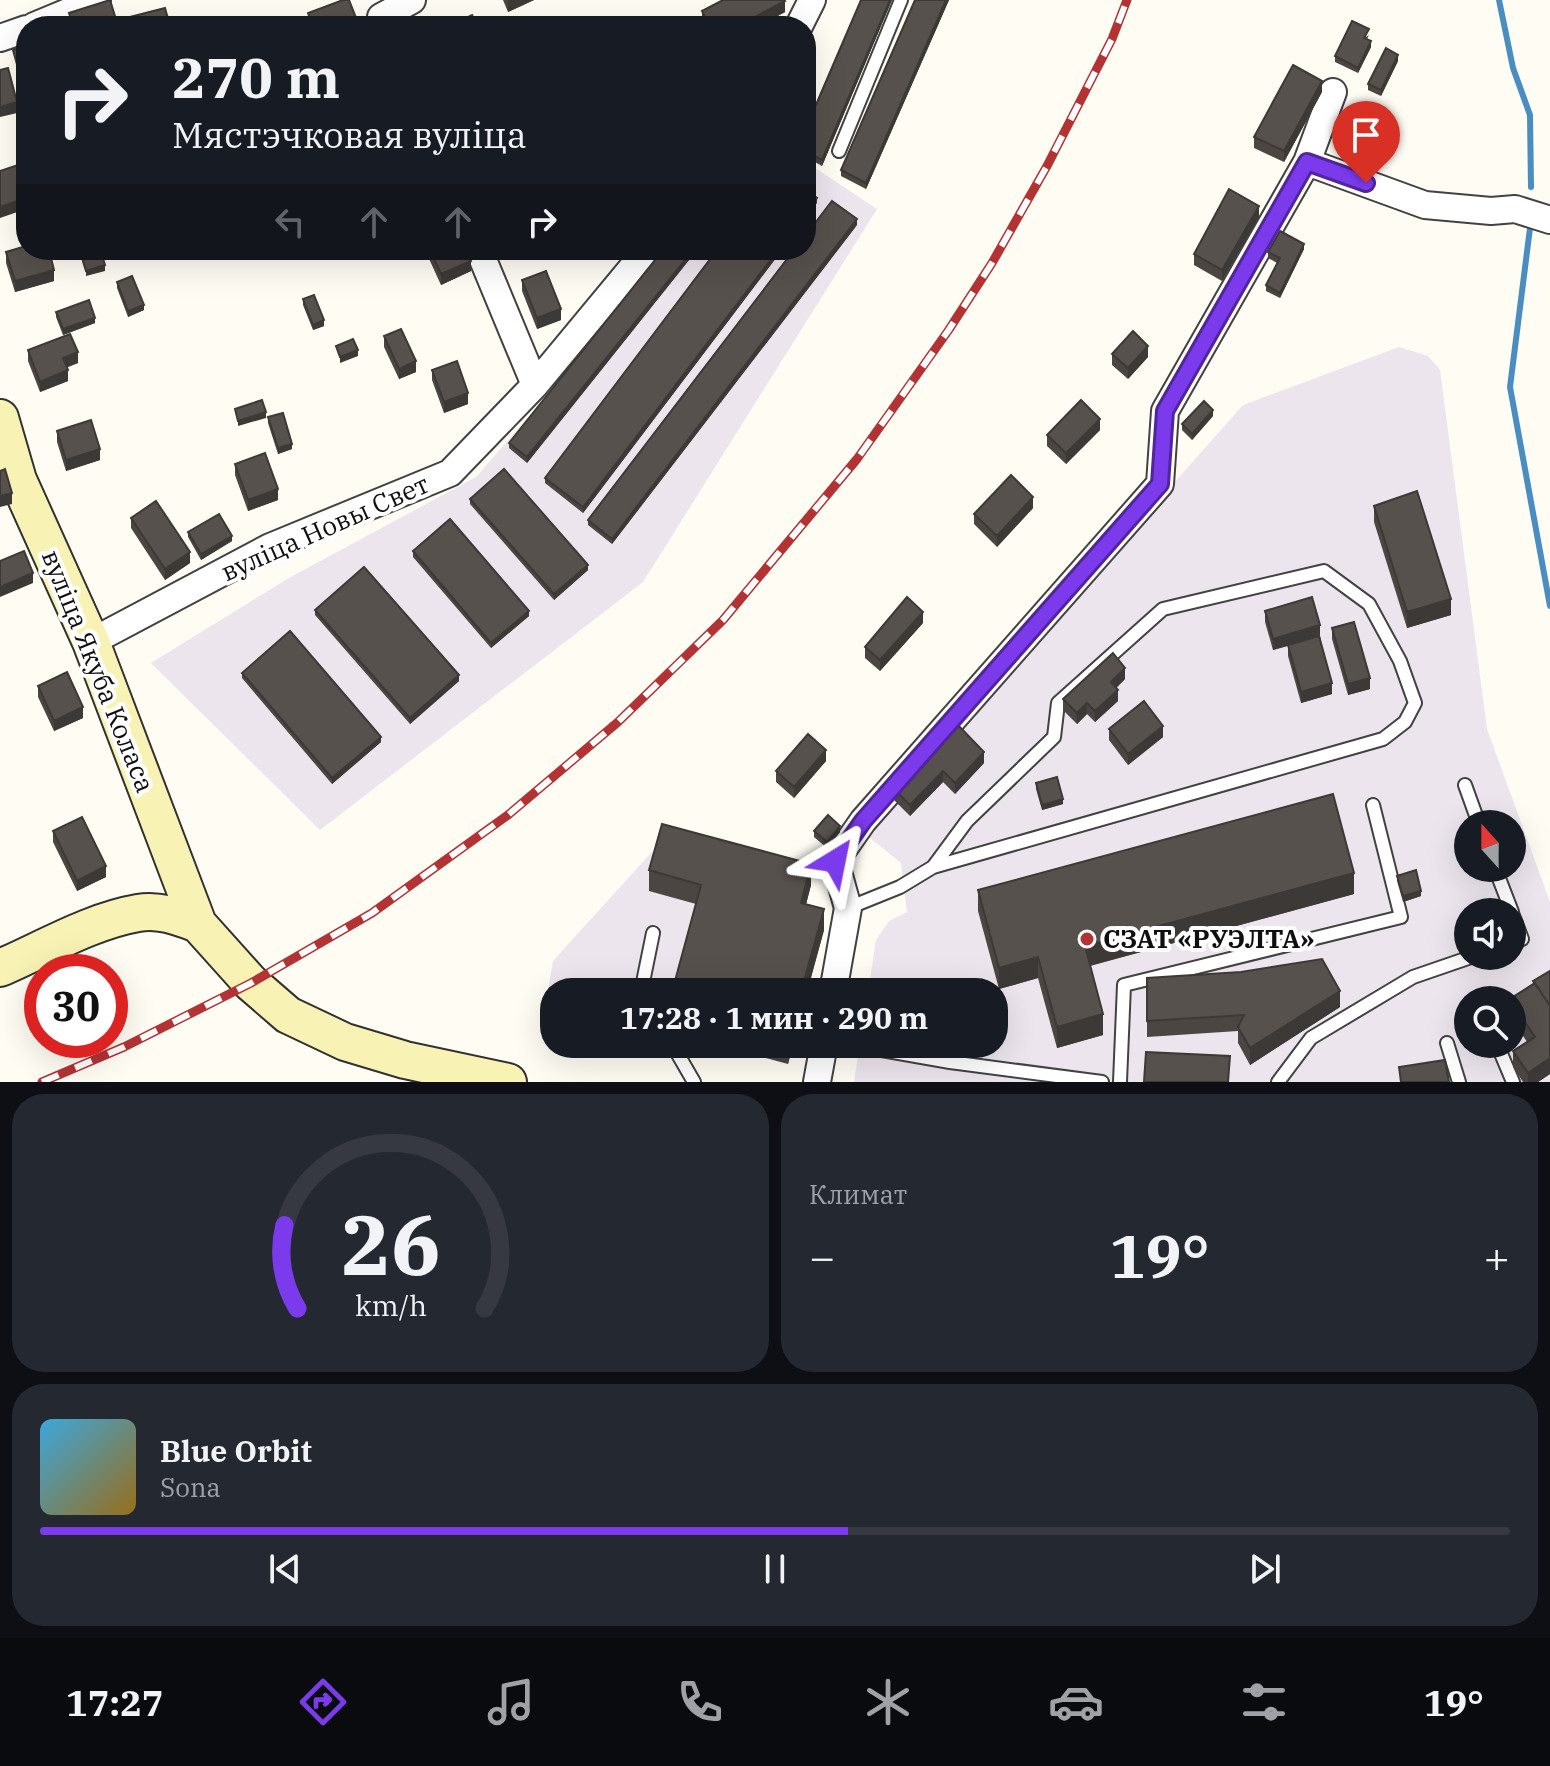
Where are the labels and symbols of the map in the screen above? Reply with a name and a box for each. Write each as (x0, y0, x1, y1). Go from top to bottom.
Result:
pin (1332, 101, 1400, 183)
street label: вуліца Новы Свет (215, 466, 434, 588)
street label: вуліца Якуба Коласа (35, 544, 163, 797)
north arrow (1454, 810, 1526, 882)
position arrow (793, 819, 877, 903)
place label: СЗАТ «РУЭЛТА» (1103, 921, 1314, 955)
marker: СЗАТ «РУЭЛТА» (1078, 930, 1096, 948)
speed limit sign: 30 (24, 954, 128, 1058)

